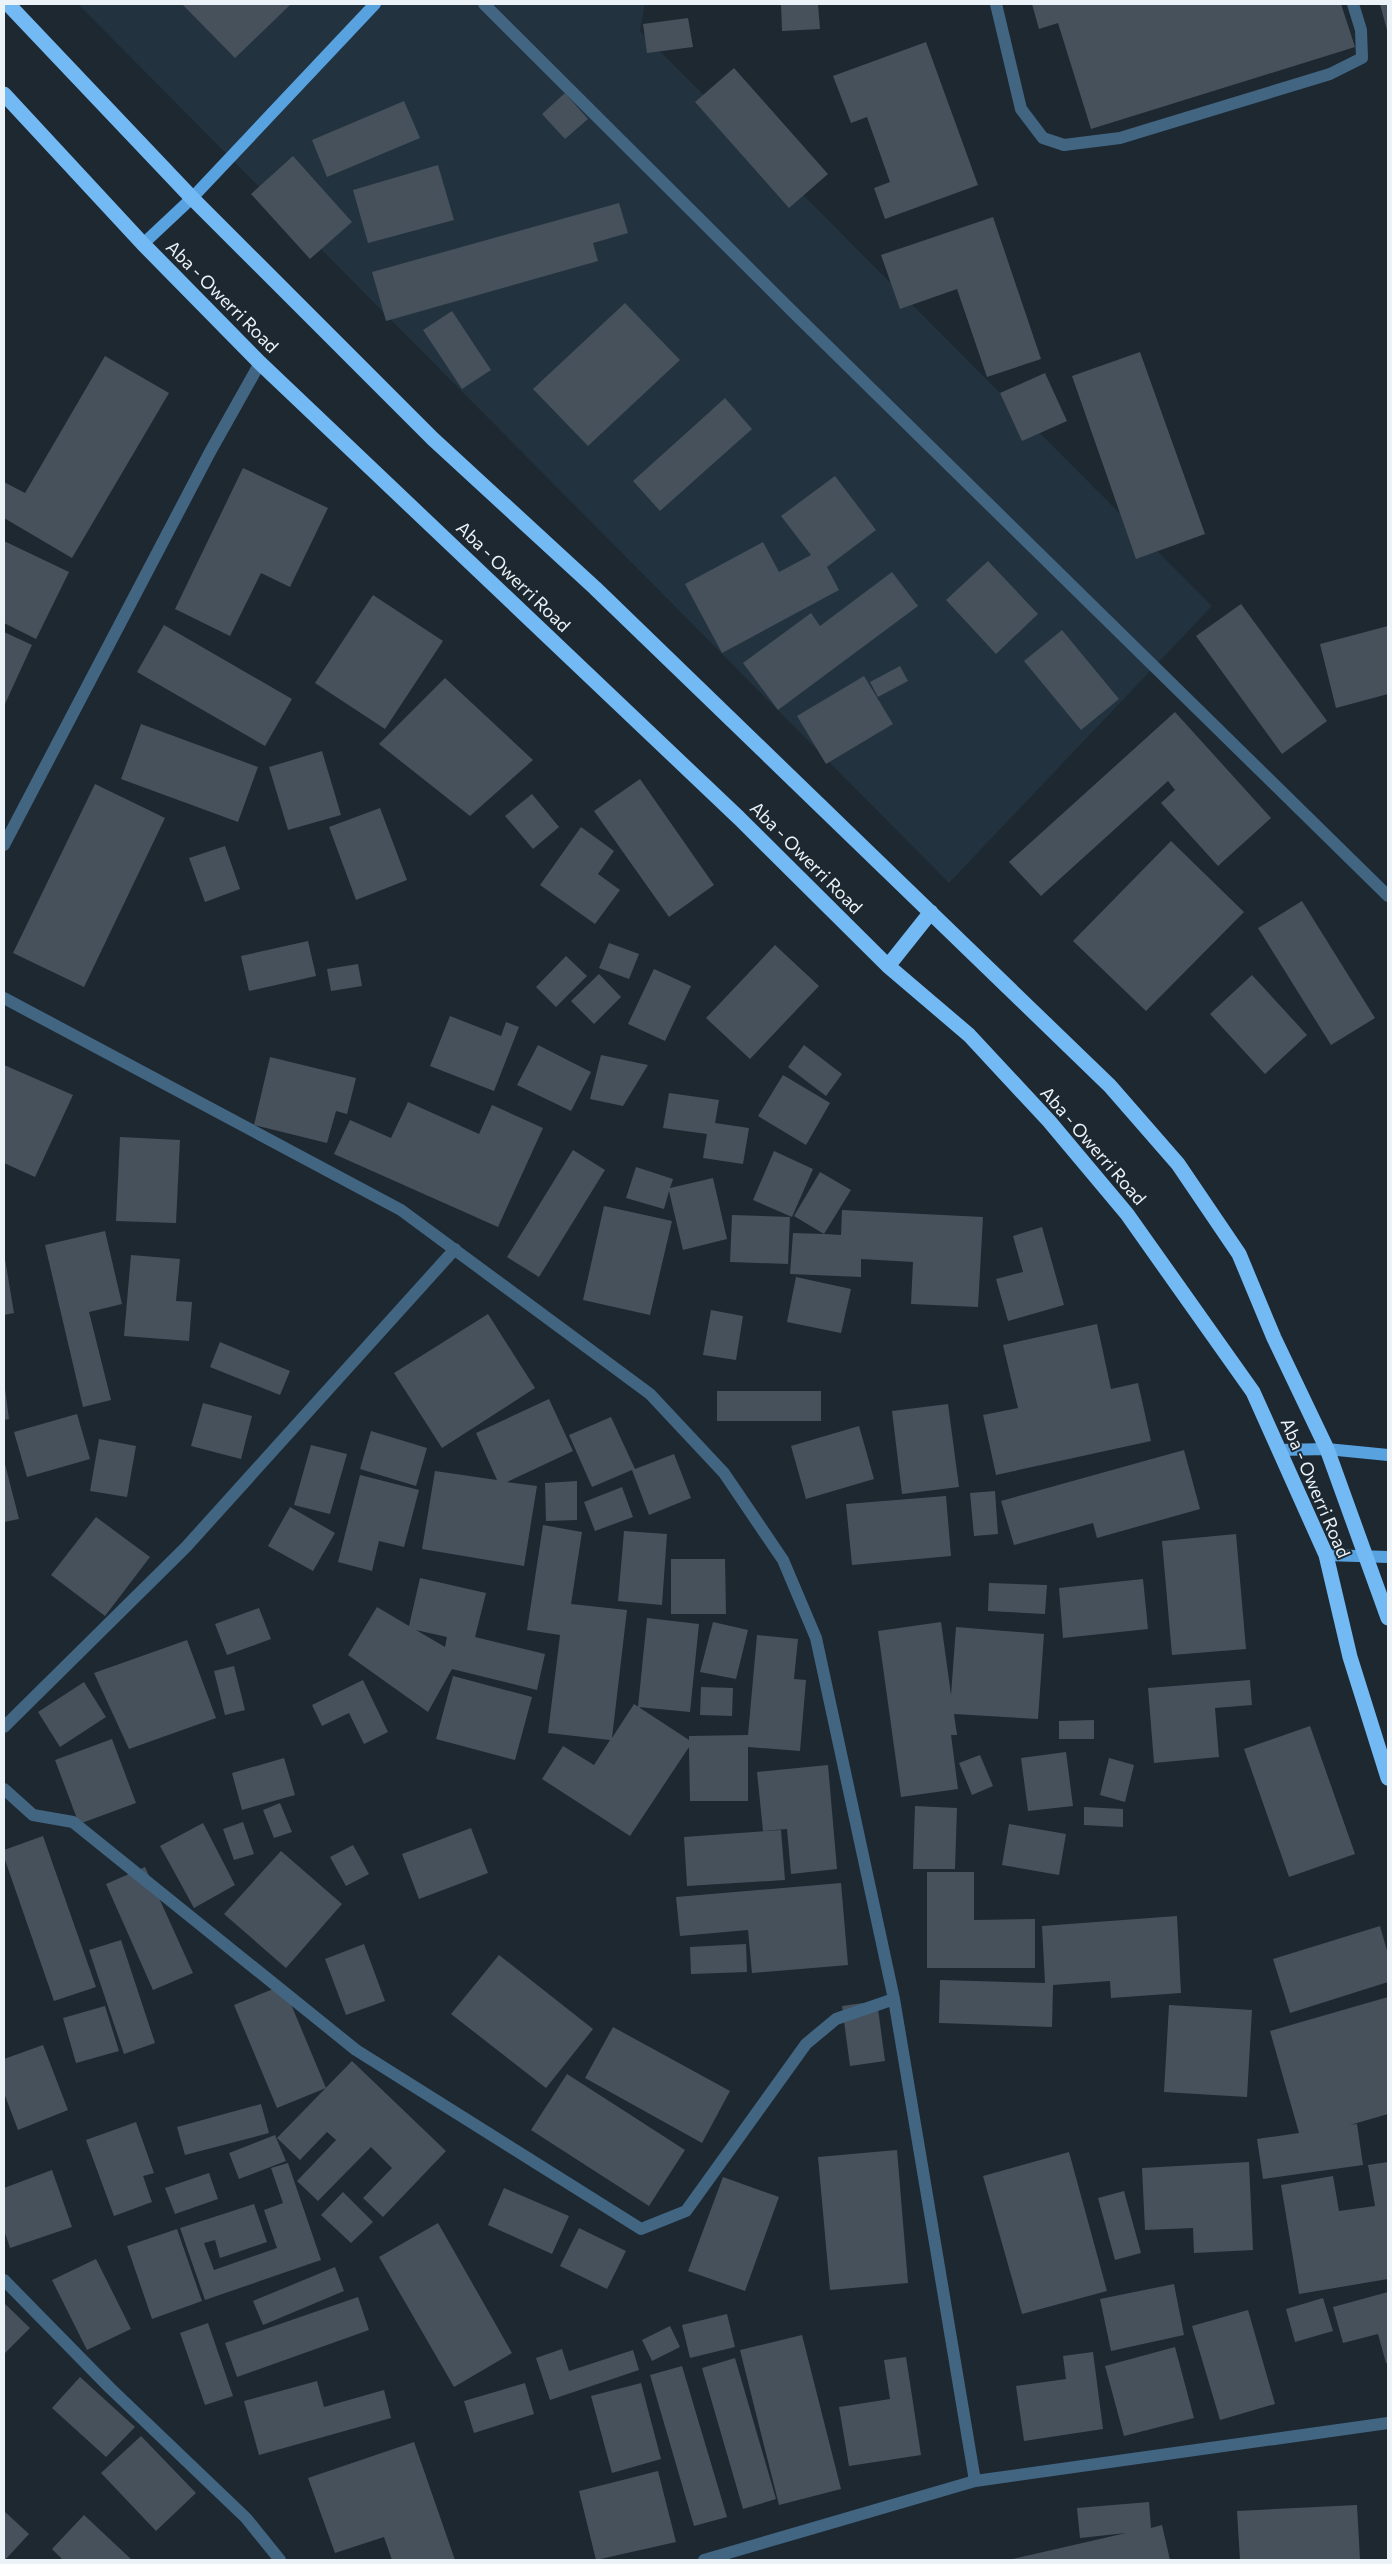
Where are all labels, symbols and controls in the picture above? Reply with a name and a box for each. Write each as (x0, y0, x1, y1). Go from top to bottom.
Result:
street label: Aba - Owerri Road (162, 236, 283, 357)
street label: Aba - Owerri Road (452, 516, 575, 636)
street label: Aba - Owerri Road (746, 797, 867, 918)
street label: Aba - Owerri Road (1036, 1082, 1151, 1209)
street label: Aba - Owerri Road (1277, 1414, 1355, 1561)

